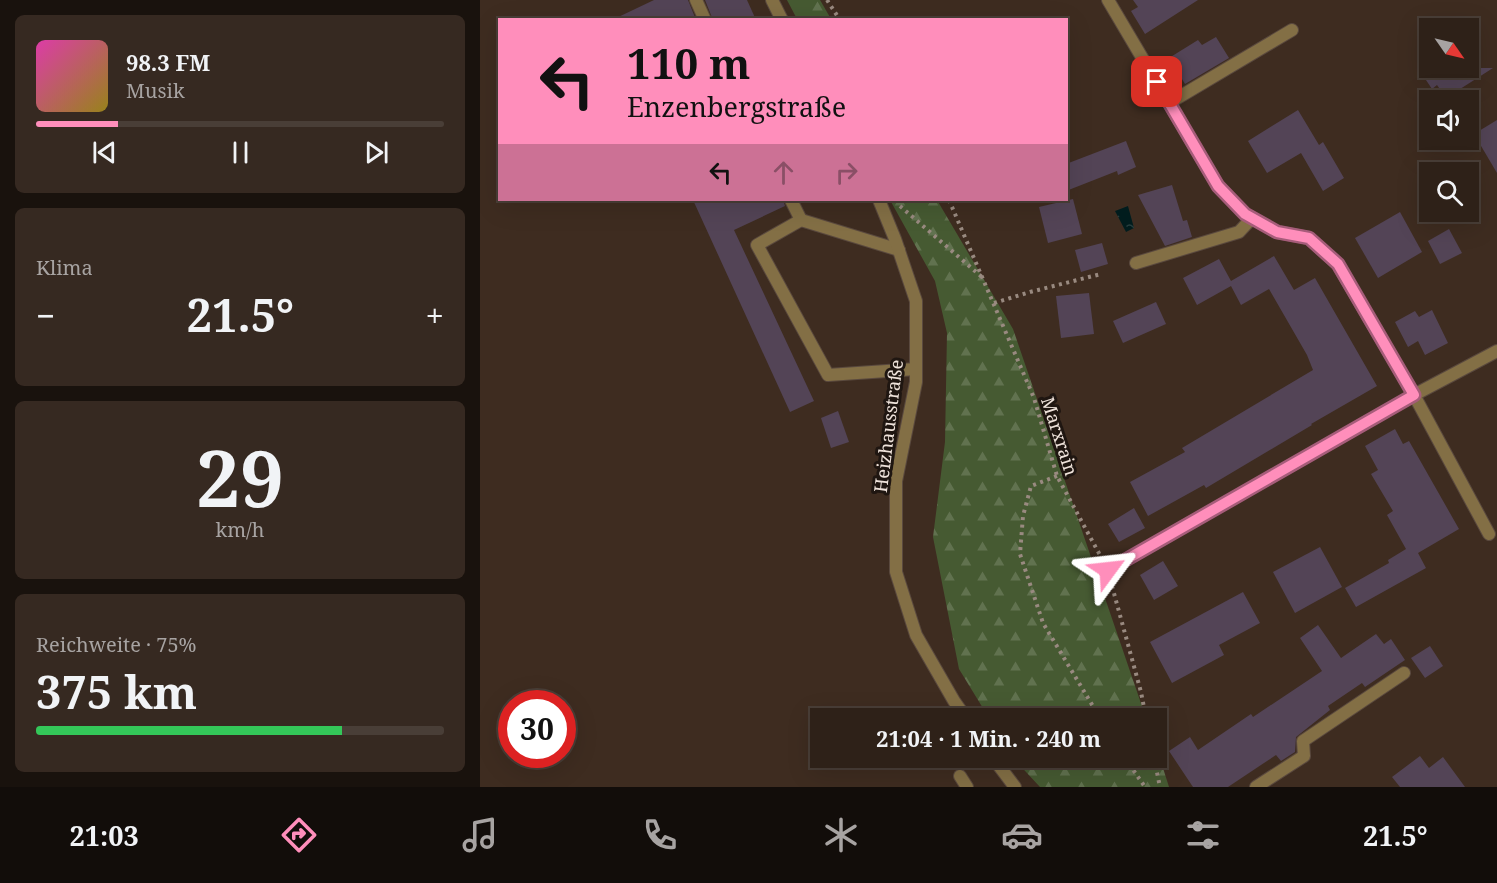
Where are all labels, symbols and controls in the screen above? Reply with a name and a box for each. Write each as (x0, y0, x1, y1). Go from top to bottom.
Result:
north arrow (1419, 18, 1479, 78)
map controls (1419, 18, 1479, 222)
text: 110 m (627, 34, 751, 91)
icon: left (528, 42, 606, 120)
text: 98.3 FM (126, 47, 210, 77)
pin (1131, 56, 1182, 107)
icon: arrive (1140, 65, 1173, 98)
text: Musik (126, 77, 185, 104)
text: Enzenbergstraße (627, 88, 846, 125)
button: sound (1419, 90, 1479, 150)
icon: previous (88, 136, 121, 169)
icon: pause (224, 136, 257, 169)
icon: next (360, 136, 393, 169)
icon: left (704, 156, 737, 189)
icon: ahead (767, 156, 800, 189)
icon: right (830, 156, 863, 189)
button: search (1419, 162, 1479, 222)
text: Klima (36, 254, 93, 281)
text: 21.5° (187, 284, 294, 345)
text: − (36, 293, 55, 338)
text: + (426, 293, 444, 338)
street label: Heizhausstraße (868, 358, 908, 494)
street label: Marxrain (1036, 394, 1084, 479)
text: 29 (196, 424, 284, 530)
text: km/h (215, 516, 265, 543)
position arrow (1076, 538, 1140, 602)
text: Reichweite · 75% (36, 631, 197, 658)
text: 375 km (36, 661, 197, 722)
speed limit sign: 30 (498, 690, 576, 768)
text: 21:04 · 1 Min. · 240 m (876, 723, 1101, 753)
icon: directions (278, 814, 320, 856)
icon: music (459, 814, 501, 856)
icon: phone (639, 814, 681, 856)
icon: climate (820, 814, 862, 856)
icon: car (1001, 814, 1043, 856)
icon: filters (1182, 814, 1224, 856)
text: 21:03 (69, 817, 139, 854)
text: 21.5° (1363, 817, 1428, 854)

